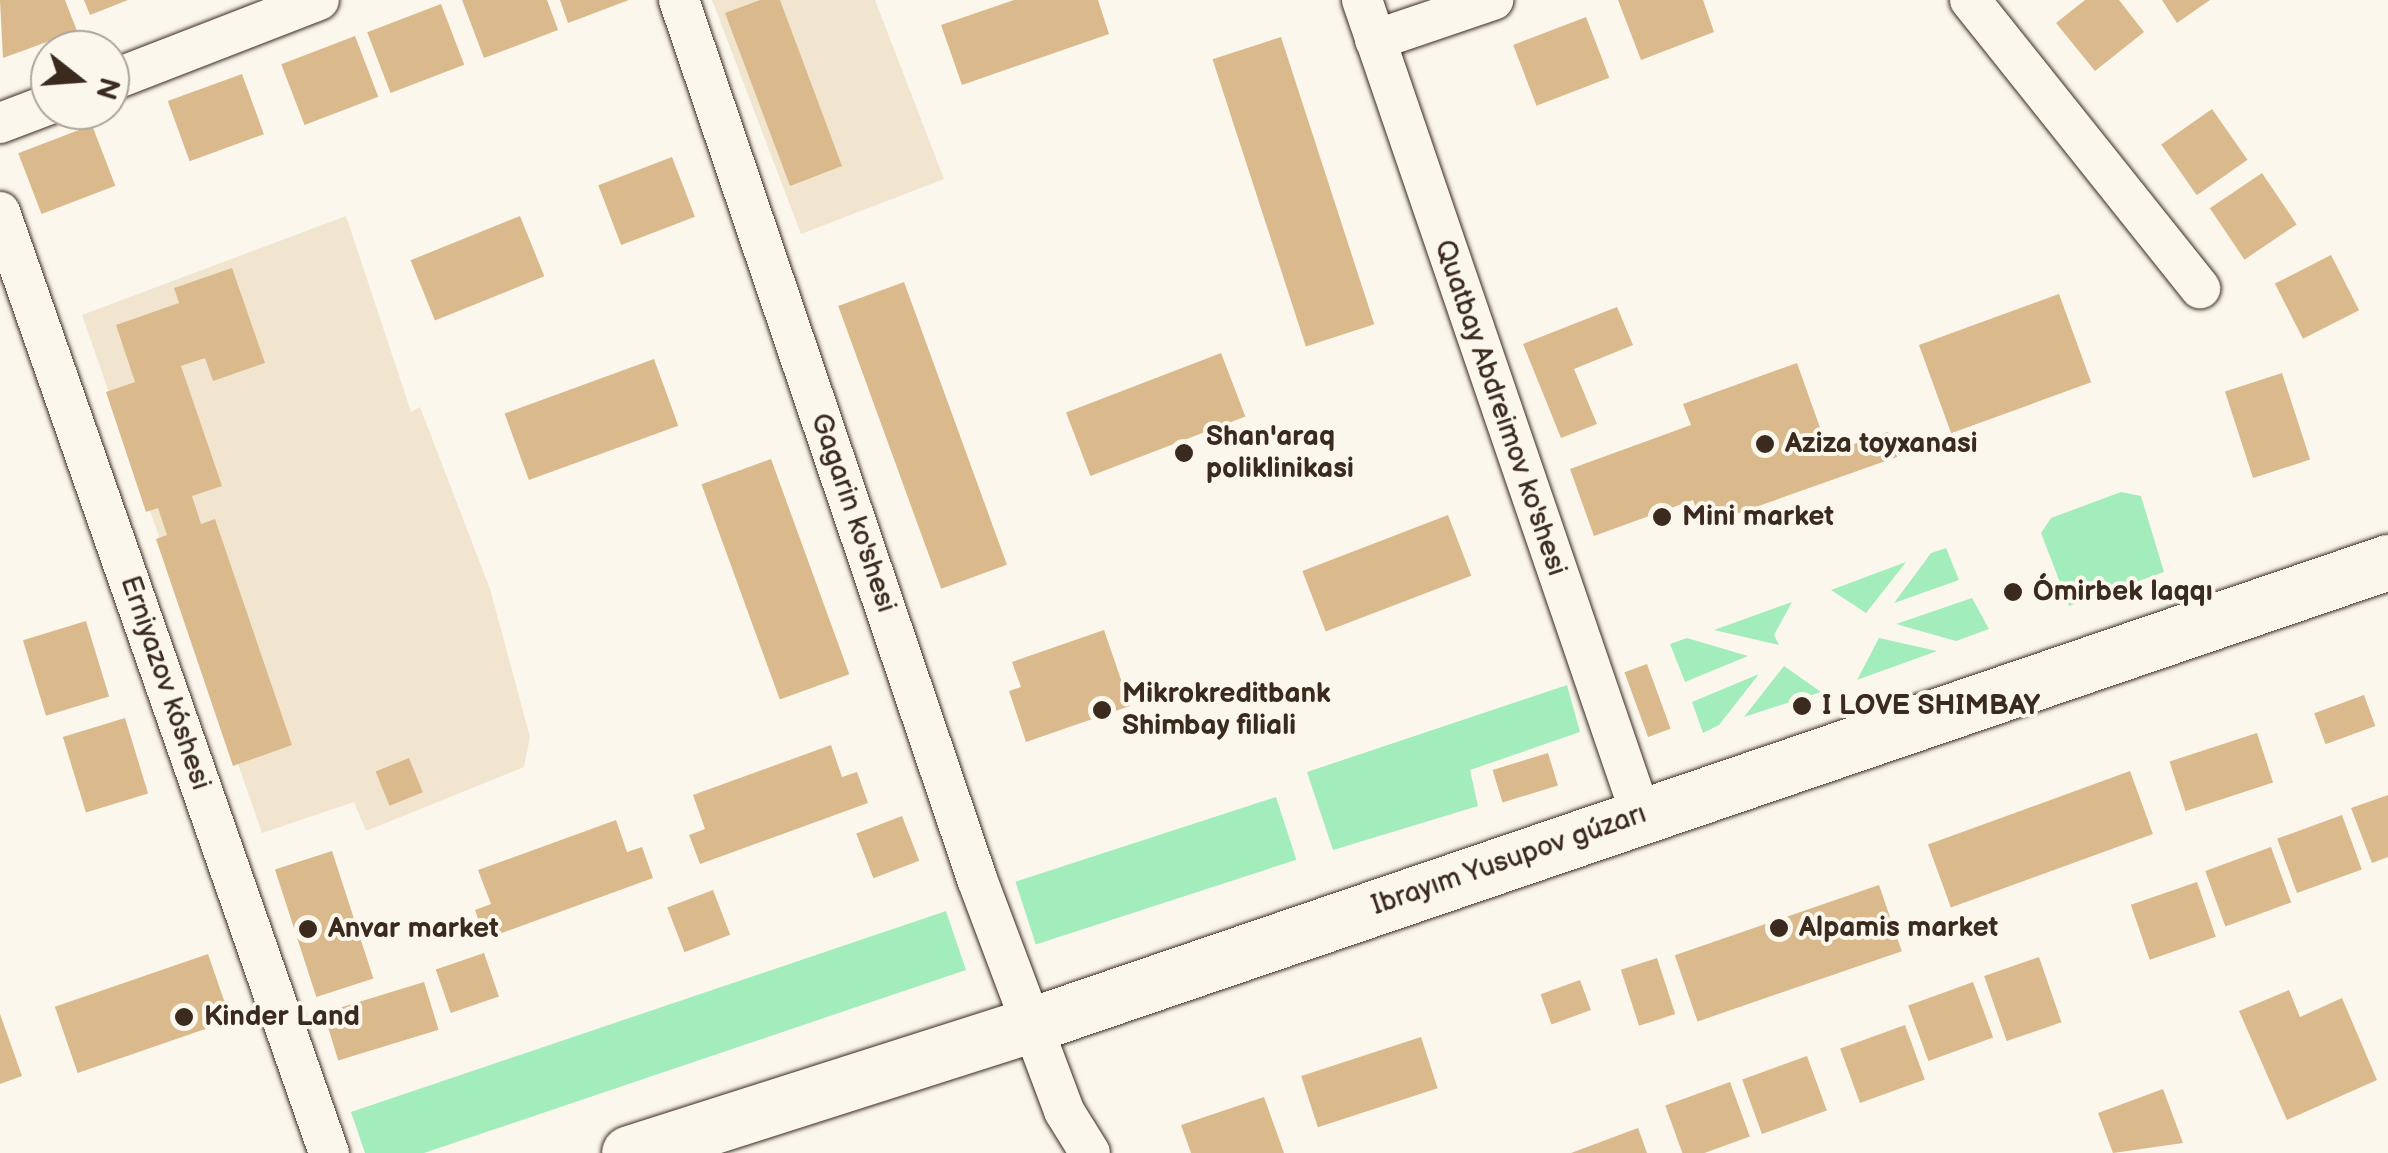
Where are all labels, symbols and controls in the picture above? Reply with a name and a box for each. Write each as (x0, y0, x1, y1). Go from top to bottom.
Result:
north arrow (30, 30, 130, 130)
text: N (88, 73, 126, 103)
street label: Quatbay Abdreimov ko'shesi (1426, 235, 1574, 581)
street label: Gagarin ko'shesi (803, 409, 903, 617)
place label: Shan'araq poliklinikasi (1206, 420, 1354, 486)
place label: Aziza toyxanasi (1785, 427, 1978, 461)
marker: Aziza toyxanasi (1754, 433, 1776, 455)
marker: Shan'araq poliklinikasi (1171, 440, 1197, 466)
place label: Mini market (1682, 500, 1834, 534)
marker: Mini market (1651, 506, 1673, 528)
street label: Erniyazov kóshesi (113, 572, 217, 794)
place label: Ómirbek laqqı (2033, 575, 2213, 609)
marker: Ómirbek laqqı (2002, 581, 2024, 603)
place label: Mikrokreditbank Shimbay filiali (1122, 677, 1331, 743)
place label: I LOVE SHIMBAY (1822, 689, 2040, 723)
marker: I LOVE SHIMBAY (1791, 695, 1813, 717)
marker: Mikrokreditbank Shimbay filiali (1091, 699, 1113, 721)
street label: Ibrayım Yusupov gúzarı (1366, 797, 1652, 923)
place label: Alpamis market (1799, 911, 1998, 945)
place label: Anvar market (328, 912, 499, 946)
marker: Alpamis market (1768, 917, 1790, 939)
marker: Anvar market (297, 918, 319, 940)
place label: Kinder Land (204, 1000, 360, 1034)
marker: Kinder Land (173, 1006, 195, 1028)

